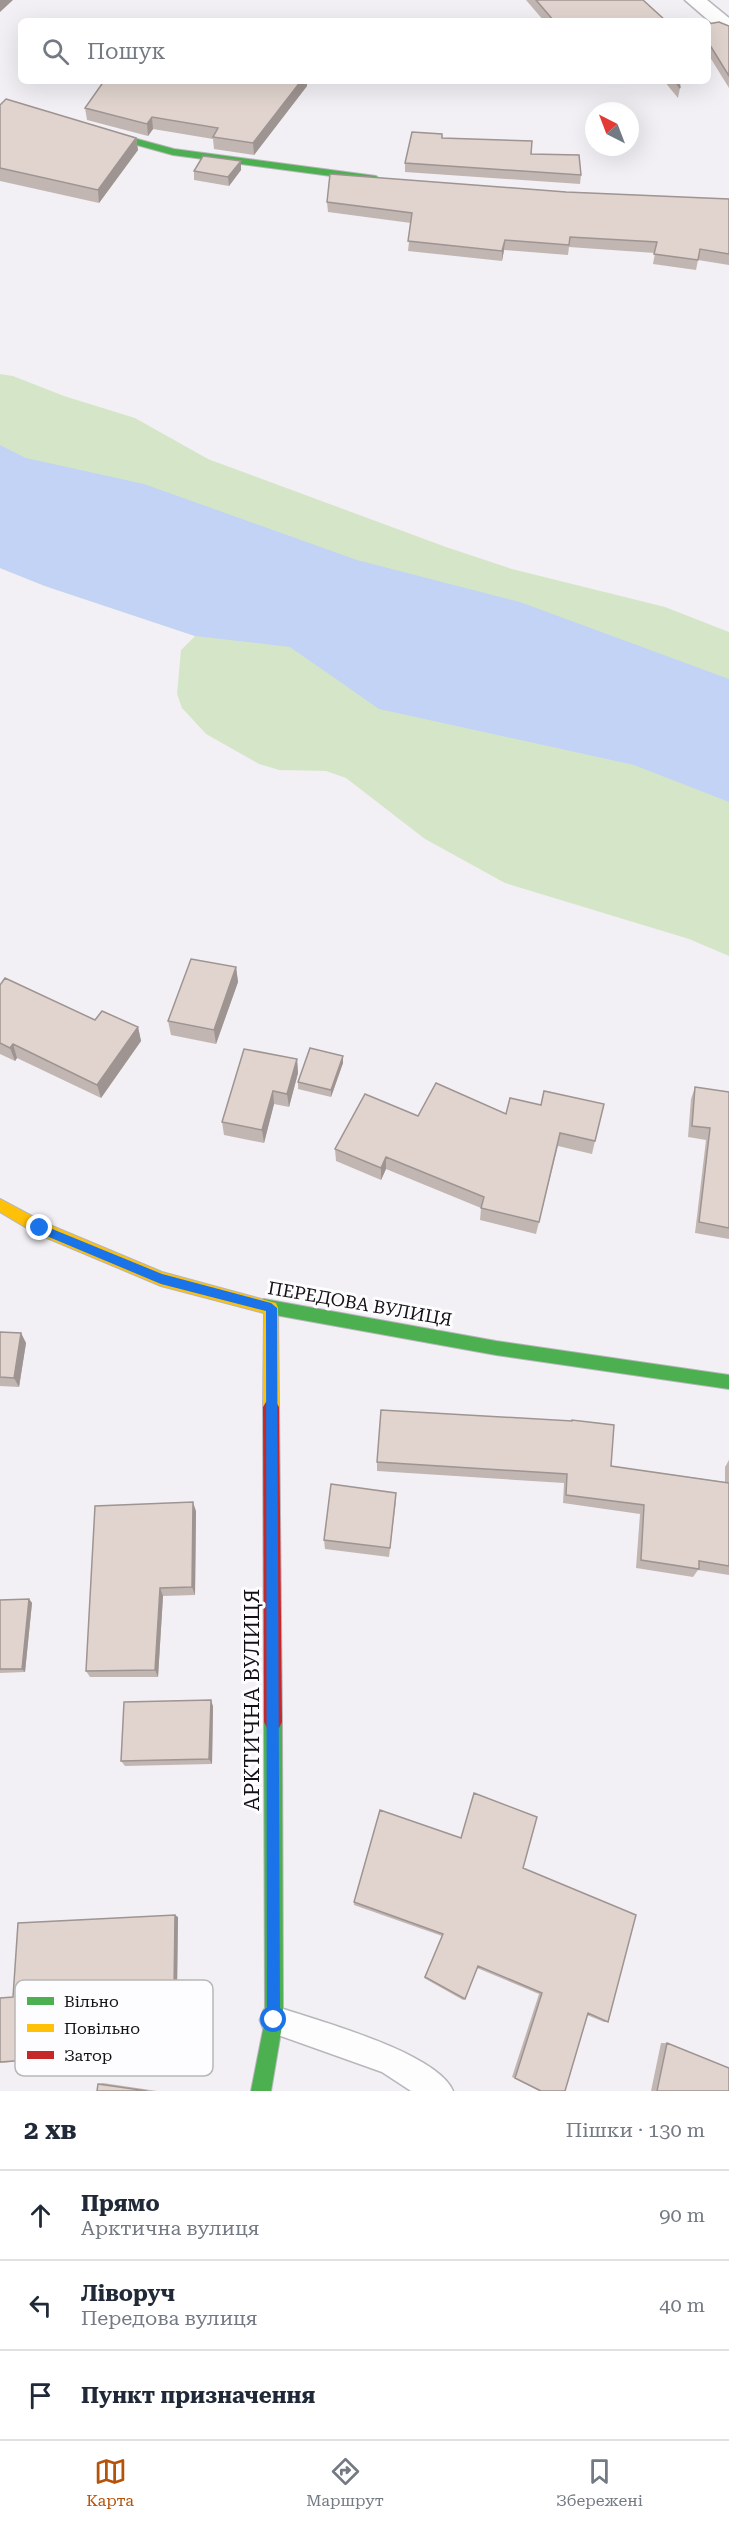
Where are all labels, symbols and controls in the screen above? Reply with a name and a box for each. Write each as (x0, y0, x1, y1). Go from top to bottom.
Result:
search box (18, 18, 711, 84)
icon: search (39, 35, 72, 68)
text: Пошук (87, 39, 165, 64)
north arrow (585, 102, 639, 156)
route end (26, 1214, 52, 1240)
street label: ПЕРЕДОВА ВУЛИЦЯ (266, 1277, 454, 1330)
street label: АРКТИЧНА ВУЛИЦЯ (240, 1589, 264, 1811)
legend (15, 1980, 213, 2076)
text: Вільно (64, 1992, 119, 2011)
route start (260, 2006, 286, 2032)
text: Повільно (64, 2019, 140, 2038)
text: Затор (64, 2046, 112, 2065)
text: 2 хв (24, 2115, 77, 2145)
text: Пішки · 130 m (566, 2118, 705, 2142)
text: Прямо (81, 2191, 160, 2216)
icon: ahead (24, 2199, 57, 2232)
text: 90 m (659, 2203, 705, 2227)
text: Арктична вулиця (81, 2216, 259, 2240)
text: Ліворуч (81, 2281, 175, 2306)
icon: left (24, 2289, 57, 2322)
text: 40 m (659, 2293, 705, 2317)
text: Передова вулиця (81, 2306, 257, 2330)
icon: arrive (24, 2379, 57, 2412)
text: Пункт призначення (81, 2383, 315, 2408)
tab: Карта (86, 2455, 134, 2510)
tab: Маршрут (306, 2455, 384, 2510)
tab: Збережені (556, 2455, 643, 2510)

